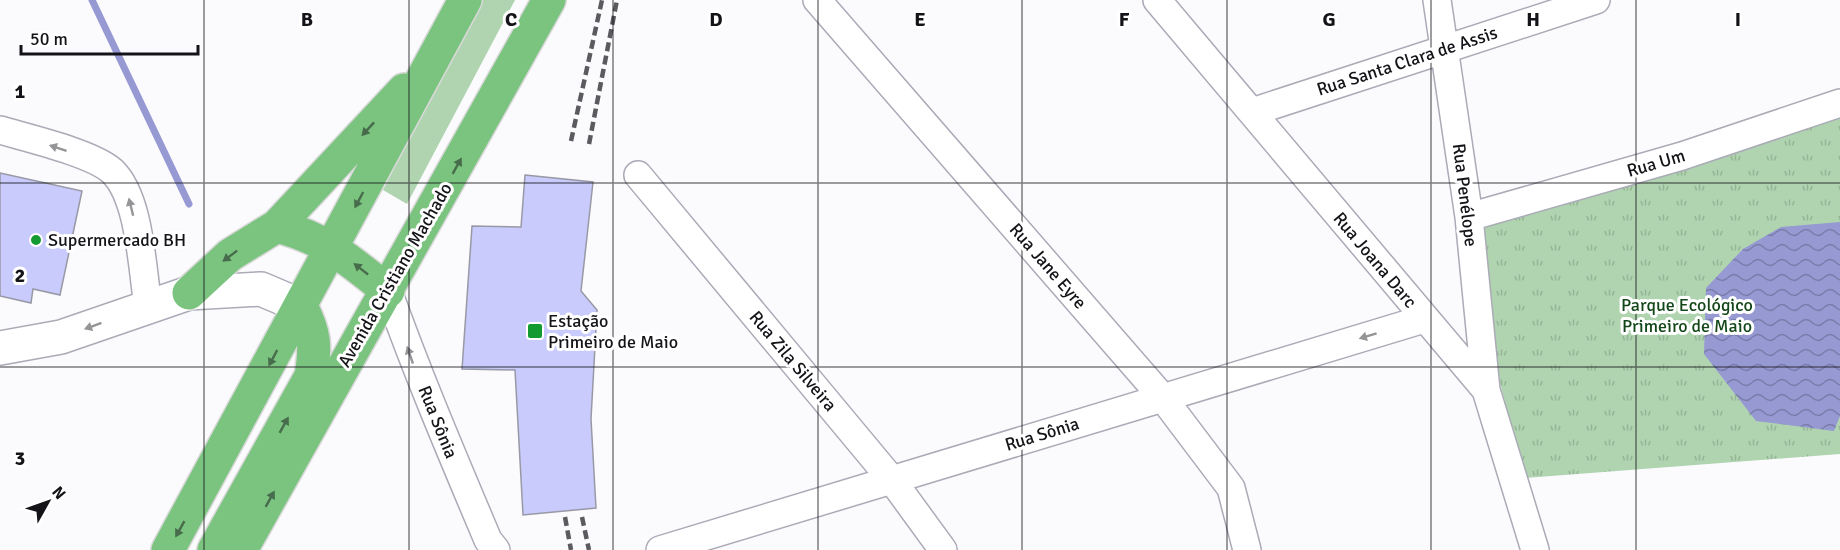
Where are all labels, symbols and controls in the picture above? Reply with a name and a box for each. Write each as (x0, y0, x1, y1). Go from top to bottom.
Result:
text: B (301, 7, 313, 32)
text: C (505, 7, 517, 32)
text: D (709, 7, 723, 32)
text: E (914, 7, 926, 32)
text: F (1119, 7, 1130, 32)
text: G (1322, 7, 1336, 32)
text: H (1526, 7, 1540, 32)
text: I (1735, 7, 1741, 32)
scale bar (21, 18, 198, 56)
street label: Rua Santa Clara de Assis (1314, 21, 1500, 101)
text: 50 m (30, 28, 68, 50)
text: 1 (15, 79, 26, 104)
one-way arrow (361, 122, 375, 136)
street label: Rua Penélope (1448, 142, 1482, 248)
one-way arrow (49, 143, 67, 153)
street label: Rua Um (1624, 144, 1688, 182)
one-way arrow (452, 157, 462, 174)
street label: Avenida Cristiano Machado (333, 179, 457, 371)
one-way arrow (354, 191, 364, 208)
one-way arrow (126, 198, 136, 216)
street label: Rua Joana Darc (1329, 208, 1421, 312)
street label: Rua Jane Eyre (1005, 219, 1091, 313)
place label: Supermercado BH (48, 229, 186, 251)
marker: Supermercado BH (29, 233, 43, 247)
one-way arrow (223, 250, 239, 262)
text: 2 (15, 263, 25, 288)
one-way arrow (353, 263, 368, 275)
park label: Parque Ecológico Primeiro de Maio (1621, 294, 1753, 337)
street label: Rua Zila Silveira (745, 306, 841, 416)
place label: Estação Primeiro de Maio (548, 310, 678, 353)
one-way arrow (84, 321, 102, 331)
marker: Estação Primeiro de Maio (526, 322, 544, 340)
one-way arrow (1359, 332, 1377, 341)
one-way arrow (405, 346, 415, 364)
one-way arrow (268, 350, 278, 367)
street label: Rua Sônia (413, 382, 463, 462)
street label: Rua Sônia (1002, 412, 1082, 456)
one-way arrow (279, 417, 289, 434)
text: 3 (15, 446, 25, 471)
north arrow (18, 472, 78, 532)
text: N (47, 482, 70, 504)
one-way arrow (265, 490, 275, 507)
one-way arrow (175, 521, 185, 538)

